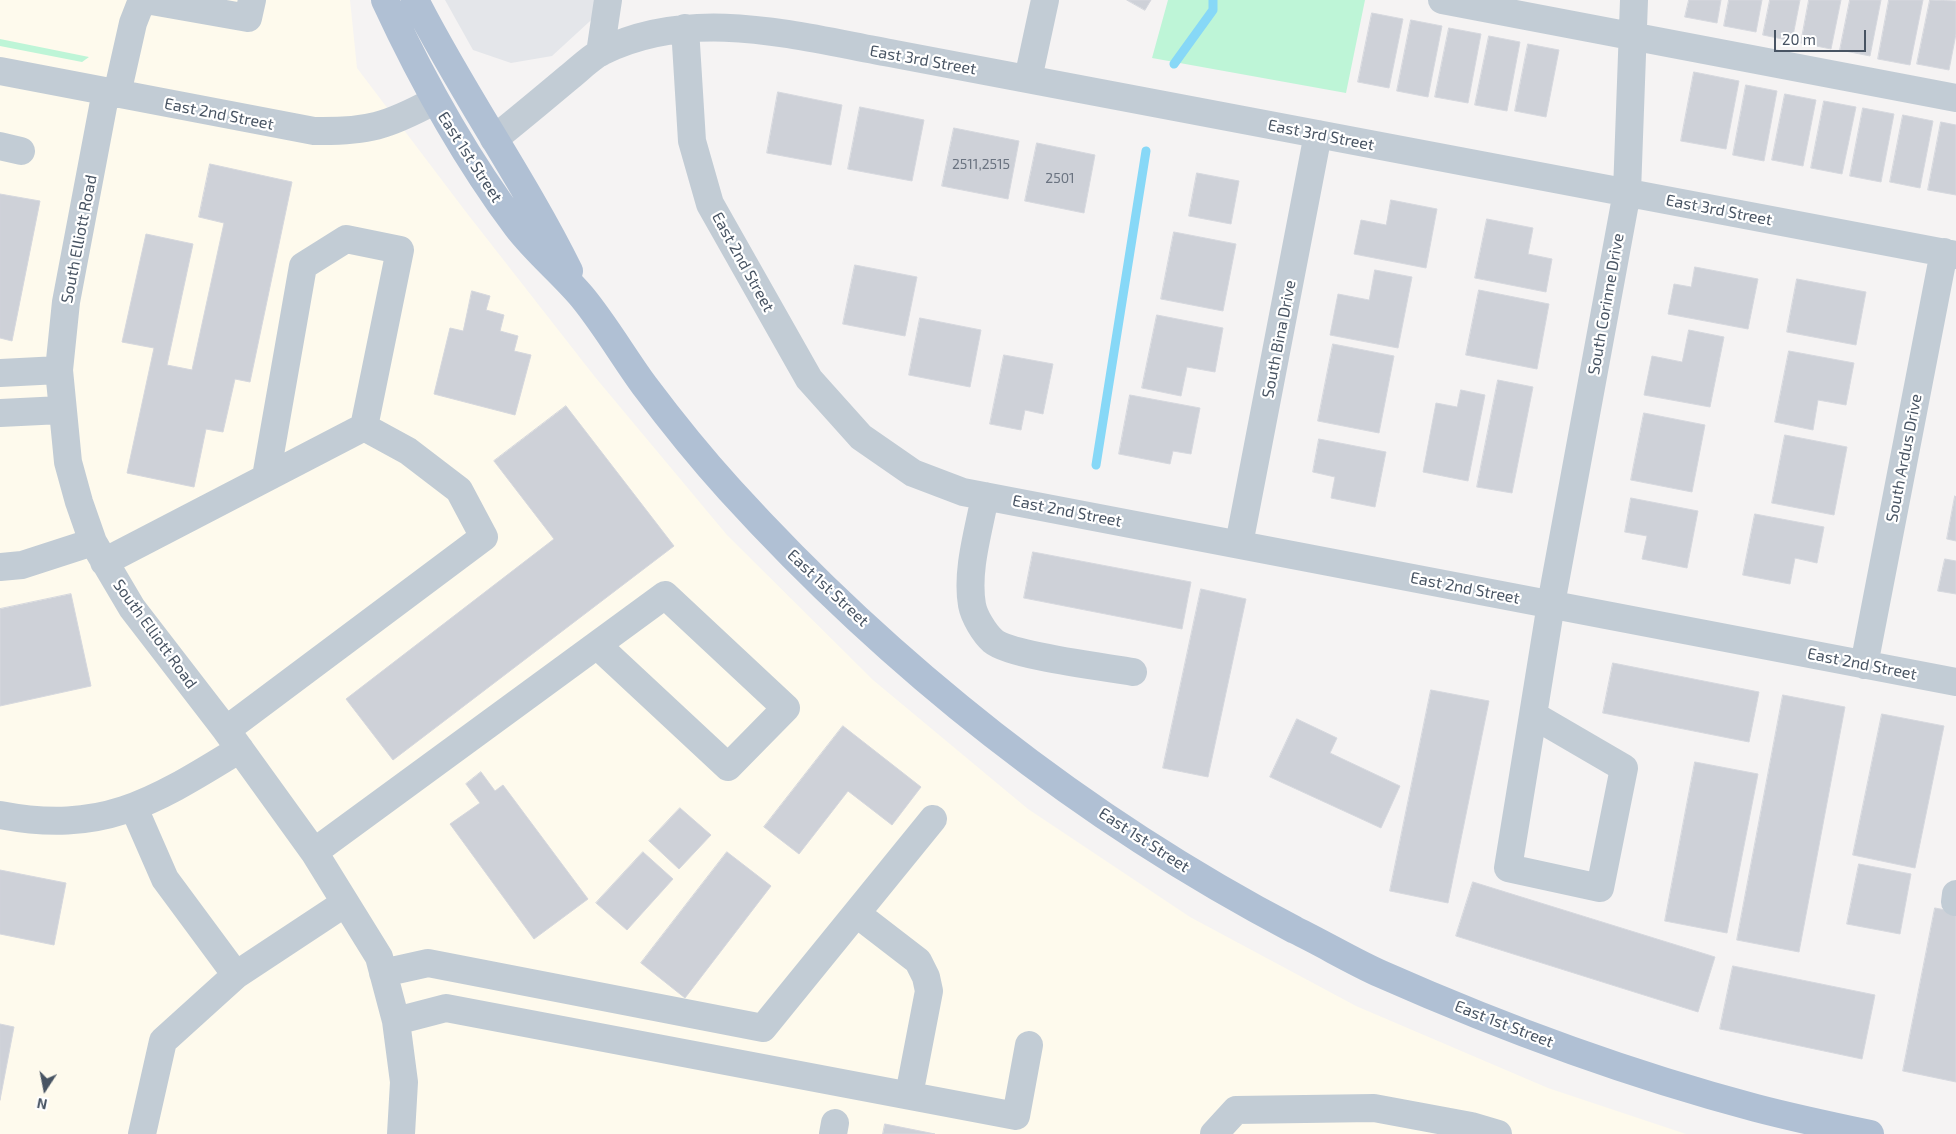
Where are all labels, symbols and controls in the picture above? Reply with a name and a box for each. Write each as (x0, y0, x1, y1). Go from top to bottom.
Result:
scale bar (1776, 20, 1868, 52)
text: 20 m (1782, 30, 1816, 48)
street label: East 3rd Street (868, 41, 978, 79)
street label: East 2nd Street (163, 94, 275, 134)
street label: East 1st Street (434, 108, 506, 206)
street label: East 3rd Street (1266, 115, 1376, 155)
house number: 2511,2515 (952, 156, 1010, 172)
house number: 2501 (1045, 170, 1075, 186)
street label: South Elliott Road (57, 173, 101, 305)
street label: East 3rd Street (1664, 190, 1774, 230)
street label: East 2nd Street (708, 209, 778, 315)
street label: South Corinne Drive (1584, 232, 1628, 376)
street label: South Bina Drive (1258, 278, 1300, 400)
street label: South Ardus Drive (1882, 392, 1926, 524)
street label: East 2nd Street (1011, 491, 1123, 531)
street label: East 1st Street (783, 545, 873, 631)
street label: East 2nd Street (1409, 568, 1521, 608)
street label: South Elliott Road (109, 576, 201, 692)
street label: East 2nd Street (1806, 644, 1918, 684)
street label: East 1st Street (1095, 804, 1193, 876)
street label: East 1st Street (1452, 996, 1556, 1052)
north arrow (20, 1064, 70, 1114)
text: N (35, 1095, 49, 1114)

